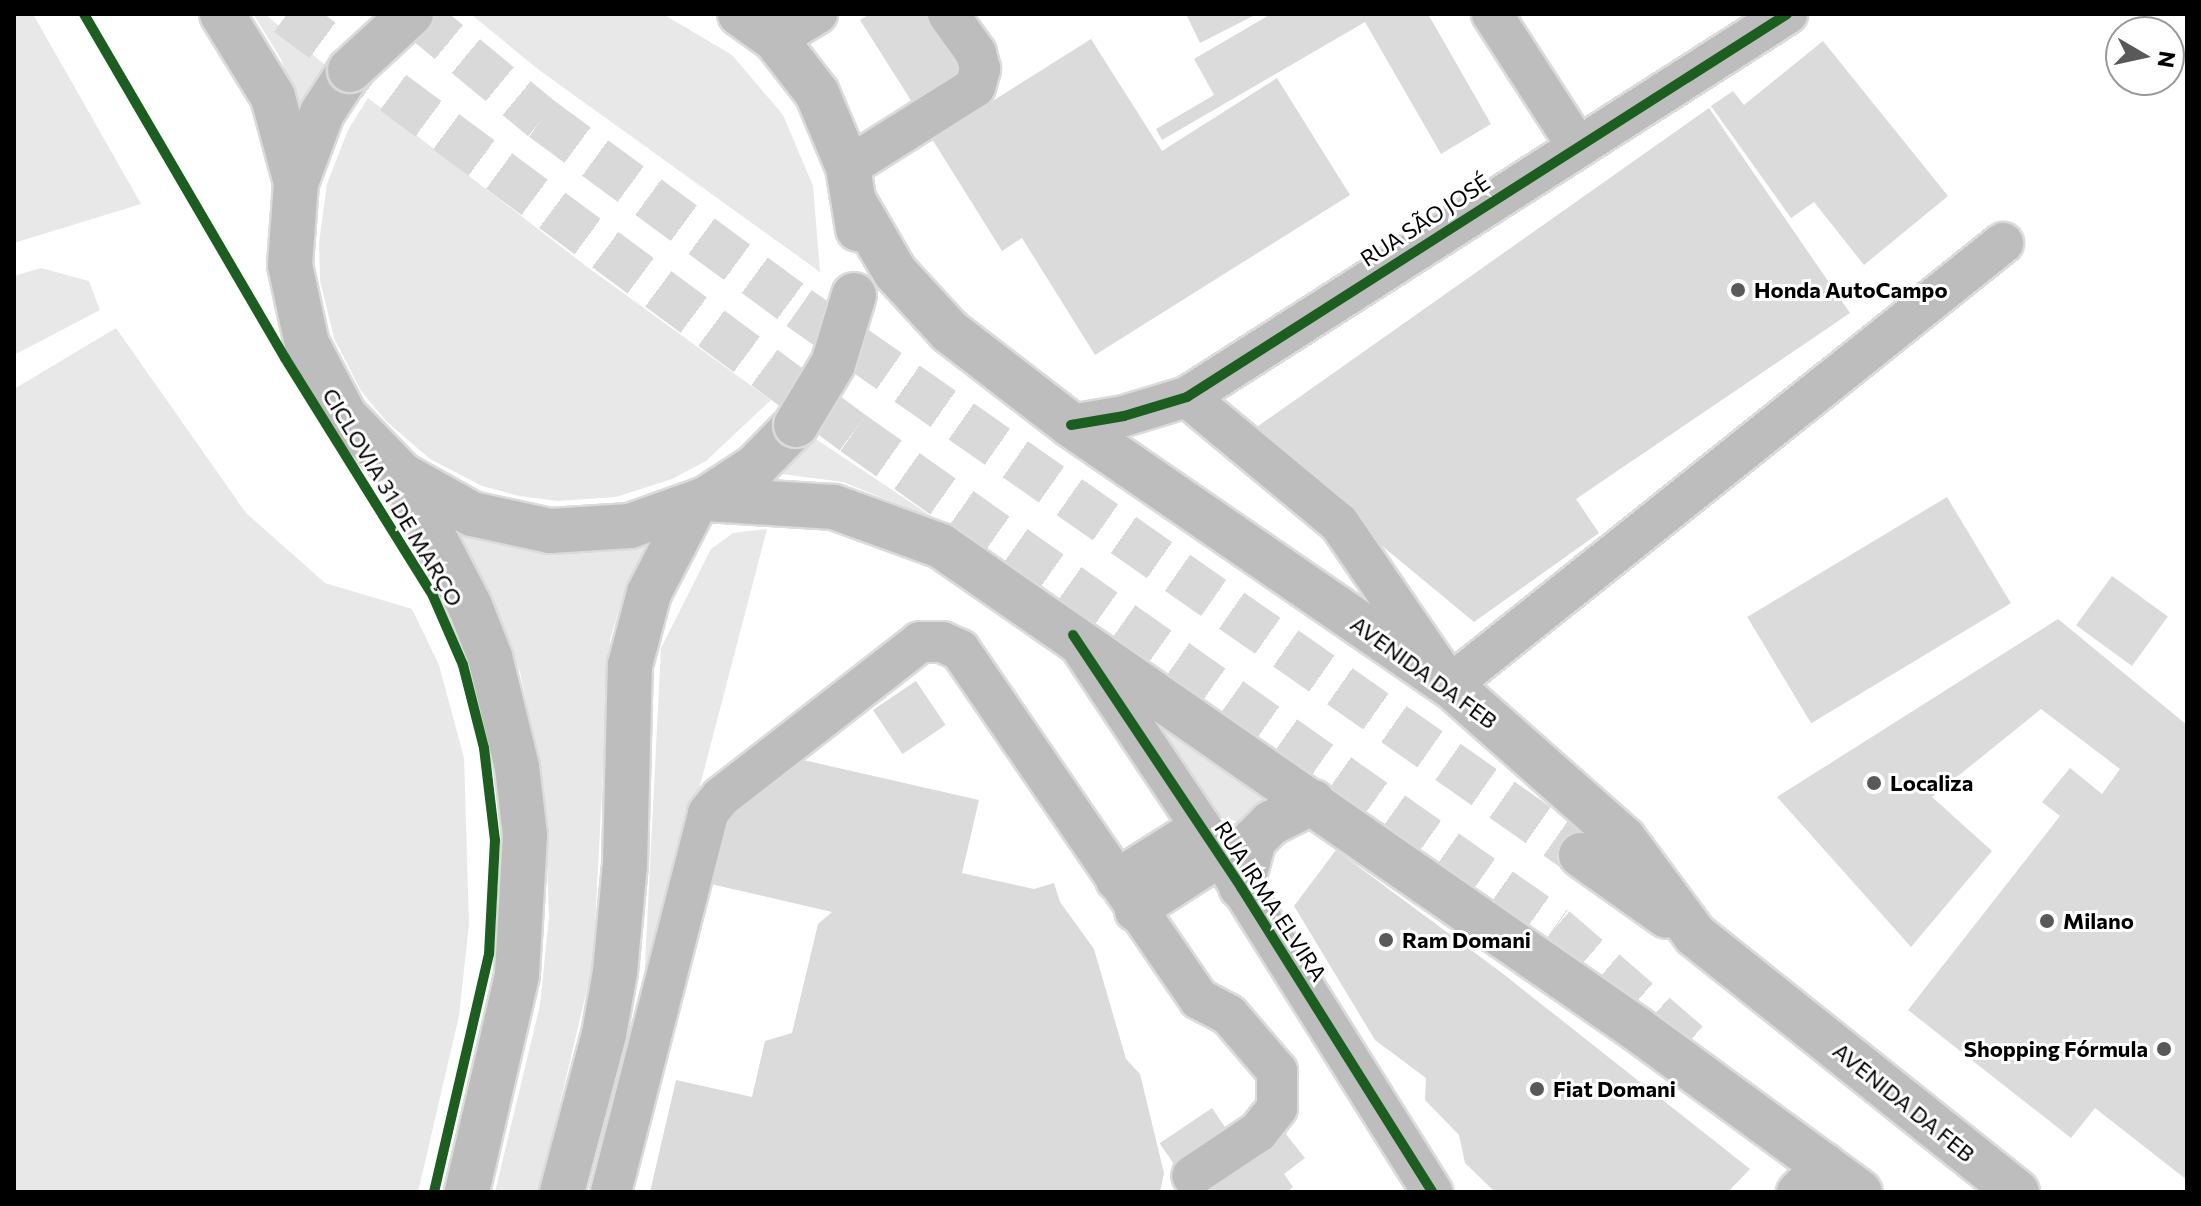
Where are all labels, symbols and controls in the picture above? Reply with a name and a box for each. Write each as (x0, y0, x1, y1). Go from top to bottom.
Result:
north arrow (2105, 16, 2185, 96)
text: N (2153, 49, 2182, 70)
street label: RUA SÃO JOSÉ (1355, 168, 1495, 272)
place label: Honda AutoCampo (1754, 277, 1948, 303)
marker: Honda AutoCampo (1729, 281, 1747, 299)
street label: CICLOVIA 31 DE MARÇO (317, 383, 469, 611)
street label: AVENIDA DA FEB (1346, 610, 1502, 734)
place label: Localiza (1890, 770, 1973, 796)
marker: Localiza (1865, 774, 1883, 792)
street label: RUA IRMA ELVIRA (1209, 816, 1333, 986)
place label: Milano (2063, 908, 2134, 934)
marker: Milano (2038, 912, 2056, 930)
place label: Ram Domani (1402, 927, 1531, 953)
marker: Ram Domani (1377, 931, 1395, 949)
place label: Shopping Fórmula (1964, 1036, 2148, 1062)
street label: AVENIDA DA FEB (1828, 1037, 1980, 1167)
marker: Shopping Fórmula (2155, 1040, 2173, 1058)
place label: Fiat Domani (1553, 1076, 1676, 1102)
marker: Fiat Domani (1528, 1080, 1546, 1098)

